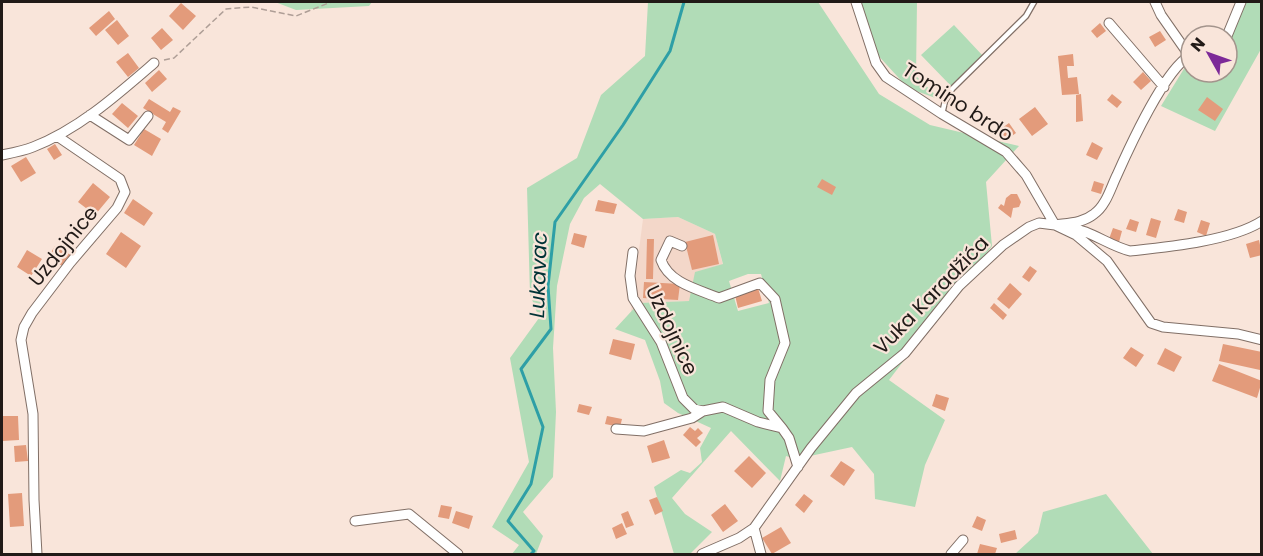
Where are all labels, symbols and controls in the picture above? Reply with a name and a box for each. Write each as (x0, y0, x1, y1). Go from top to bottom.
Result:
north arrow (1179, 24, 1239, 84)
text: N (1185, 33, 1211, 57)
street label: Tomino brdo (897, 56, 1019, 148)
street label: Uzdojnice (22, 200, 104, 292)
street label: Vuka Karadžića (867, 229, 995, 361)
water label: Lukavac (522, 231, 554, 319)
street label: Uzdojnice (639, 281, 705, 379)

